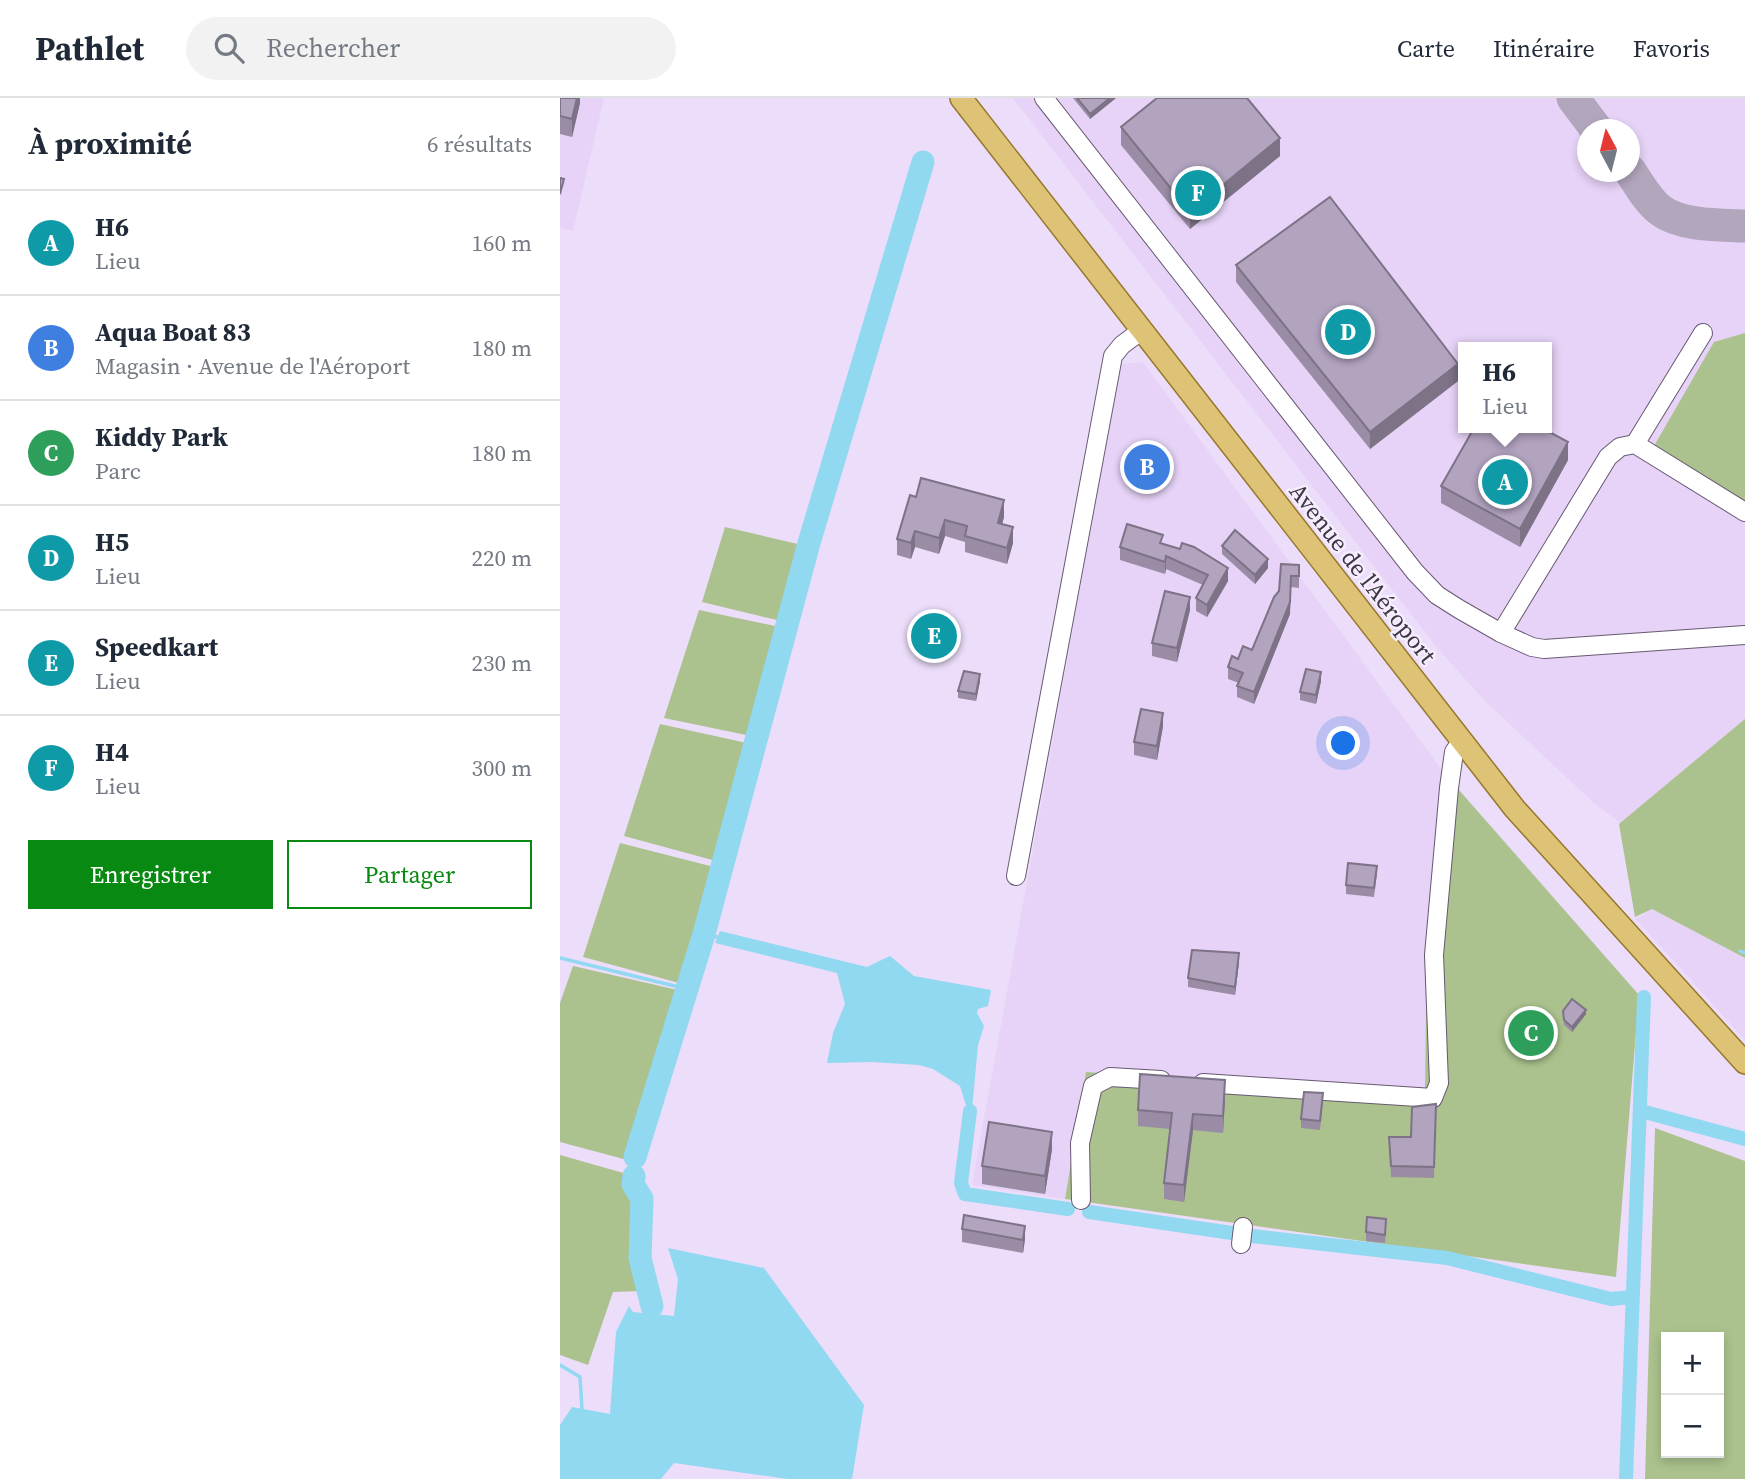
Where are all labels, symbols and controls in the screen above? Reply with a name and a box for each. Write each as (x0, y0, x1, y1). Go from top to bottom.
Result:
search box (186, 17, 676, 80)
text: Pathlet (35, 26, 144, 71)
icon: search (210, 29, 248, 67)
text: Rechercher (266, 30, 400, 66)
text: Carte (1397, 32, 1455, 65)
text: Itinéraire (1493, 32, 1595, 65)
text: Favoris (1633, 32, 1710, 65)
north arrow (1577, 119, 1640, 182)
text: À proximité (28, 123, 192, 164)
text: 6 résultats (427, 128, 532, 160)
pin: F (1175, 167, 1221, 219)
text: H6 (95, 209, 129, 245)
text: A (43, 227, 59, 259)
text: 160 m (471, 227, 532, 259)
text: Lieu (95, 245, 141, 277)
pin: D (1325, 306, 1371, 358)
text: Aqua Boat 83 (95, 314, 251, 350)
text: B (44, 332, 58, 364)
text: 180 m (471, 332, 532, 364)
popup (1458, 342, 1552, 433)
text: Magasin · Avenue de l'Aéroport (95, 350, 410, 382)
text: H6 (1482, 354, 1516, 390)
text: Lieu (1482, 390, 1528, 422)
text: Kiddy Park (95, 419, 228, 455)
text: C (44, 437, 58, 469)
text: 180 m (471, 437, 532, 469)
pin: B (1124, 441, 1170, 493)
text: Parc (95, 455, 141, 487)
pin: A (1482, 456, 1528, 508)
street label: Avenue de l'Aéroport (1282, 476, 1444, 670)
text: H5 (95, 524, 129, 560)
text: D (43, 542, 59, 574)
text: 220 m (471, 542, 532, 574)
text: Lieu (95, 560, 141, 592)
pin: E (911, 610, 957, 662)
text: Speedkart (95, 629, 218, 665)
text: E (44, 647, 58, 679)
text: 230 m (471, 647, 532, 679)
text: Lieu (95, 665, 141, 697)
your location (1326, 726, 1360, 760)
text: H4 (95, 734, 129, 770)
text: F (44, 752, 58, 784)
text: 300 m (471, 752, 532, 784)
text: Lieu (95, 770, 141, 802)
button: Enregistrer (28, 840, 273, 909)
button: Partager (287, 840, 532, 909)
pin: C (1508, 1007, 1554, 1059)
map controls (1661, 1332, 1724, 1458)
button: + (1661, 1332, 1724, 1395)
button: − (1661, 1395, 1724, 1458)

